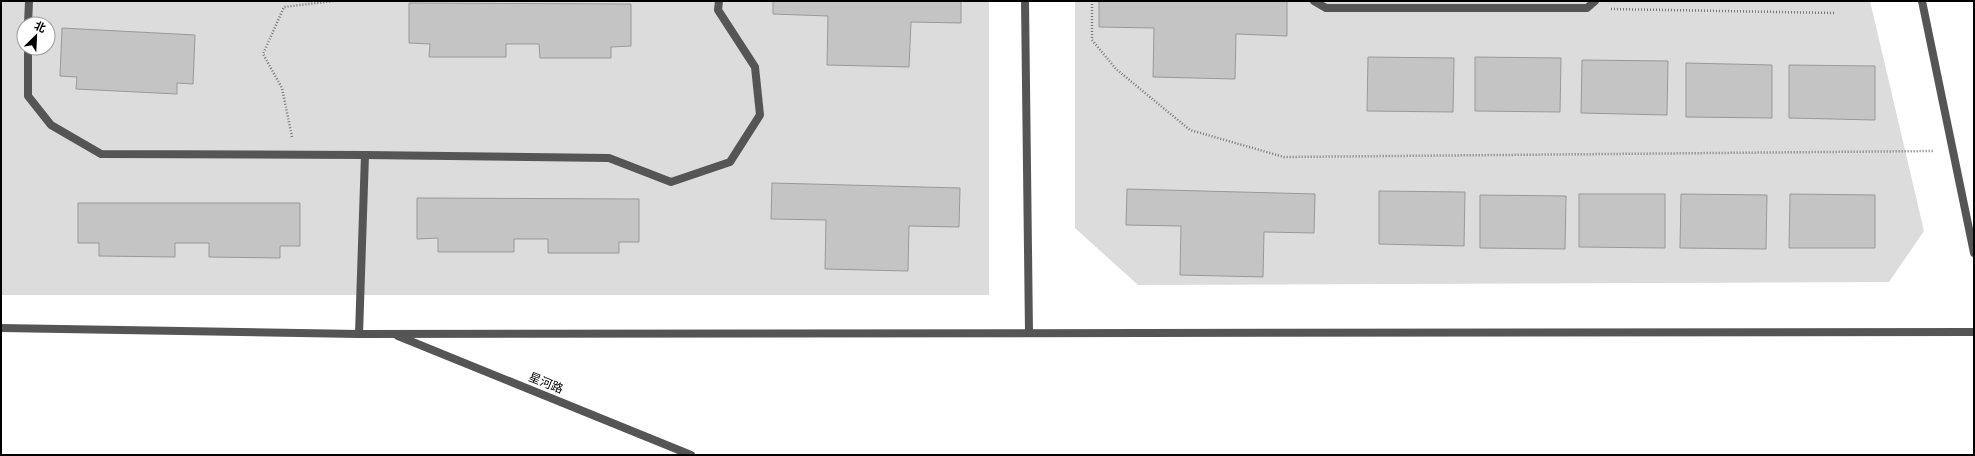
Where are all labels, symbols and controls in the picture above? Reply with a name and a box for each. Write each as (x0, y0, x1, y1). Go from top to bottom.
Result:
north arrow (16, 16, 56, 56)
text: 北 (33, 20, 47, 35)
street label: 星河路 (527, 370, 565, 395)

